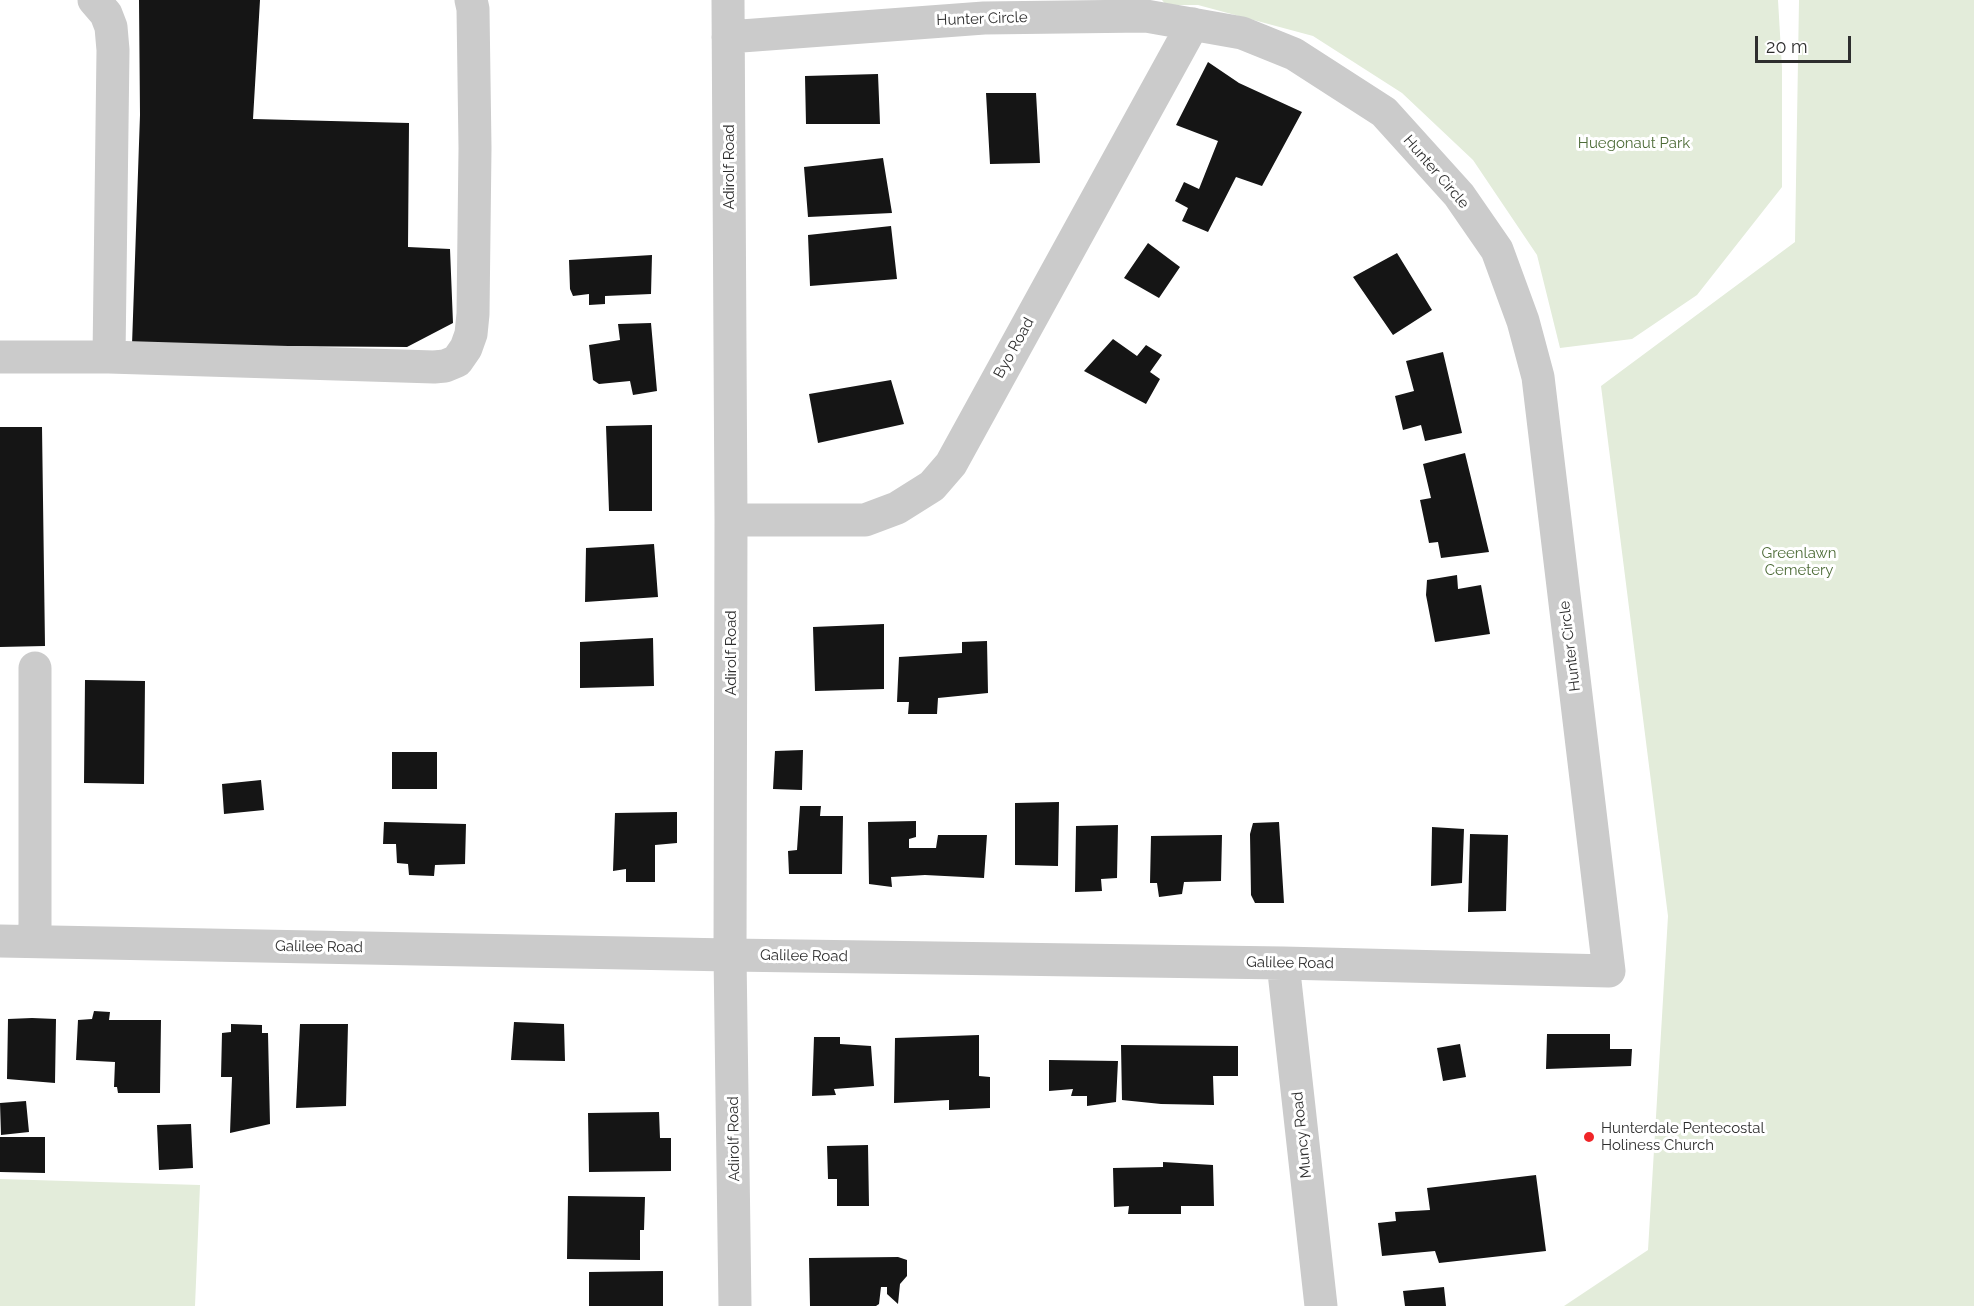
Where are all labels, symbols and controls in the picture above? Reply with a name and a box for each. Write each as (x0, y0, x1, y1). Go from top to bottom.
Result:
street label: Hunter Circle (936, 8, 1028, 30)
scale bar (1758, 24, 1854, 62)
text: 20 m (1766, 36, 1808, 57)
street label: Adirolf Road (720, 124, 738, 210)
street label: Hunter Circle (1399, 132, 1473, 212)
park label: Huegonaut Park (1578, 134, 1690, 152)
street label: Byo Road (990, 315, 1038, 381)
park label: Greenlawn Cemetery (1761, 544, 1837, 579)
street label: Hunter Circle (1556, 600, 1584, 692)
street label: Adirolf Road (722, 610, 740, 696)
street label: Galilee Road (275, 937, 363, 957)
street label: Galilee Road (760, 946, 848, 966)
street label: Galilee Road (1246, 953, 1334, 973)
street label: Muncy Road (1289, 1091, 1315, 1179)
street label: Adirolf Road (724, 1096, 744, 1182)
place label: Hunterdale Pentecostal Holiness Church (1601, 1119, 1765, 1154)
marker: Hunterdale Pentecostal Holiness Church (1582, 1130, 1596, 1144)

